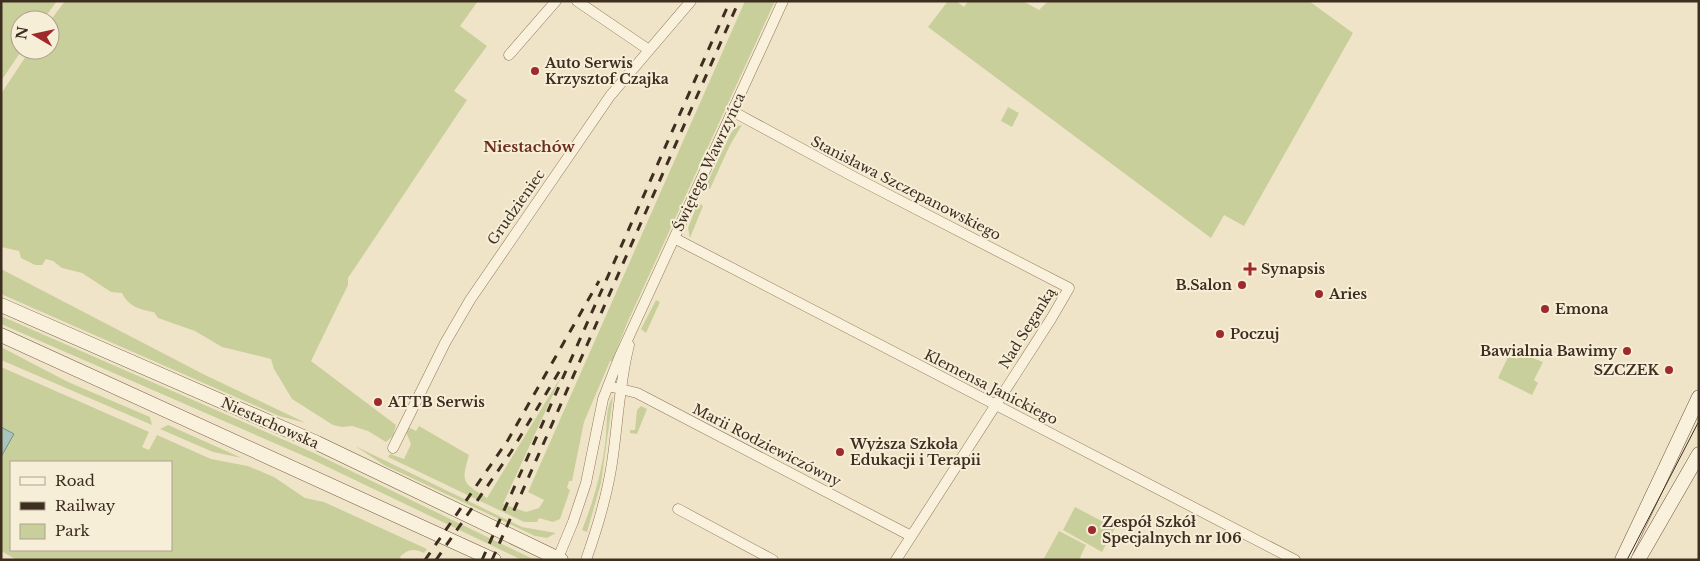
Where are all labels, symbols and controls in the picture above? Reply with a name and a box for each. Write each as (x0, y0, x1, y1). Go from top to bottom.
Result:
north arrow (10, 10, 60, 60)
text: N (12, 25, 32, 41)
place label: Auto Serwis Krzysztof Czajka (544, 54, 669, 88)
marker: Auto Serwis Krzysztof Czajka (529, 65, 541, 77)
street label: Świętego Wawrzyńca (668, 89, 749, 234)
street label: Stanisława Szczepanowskiego (808, 132, 1004, 244)
district label: Niestachów (483, 137, 575, 156)
street label: Grudzieniec (483, 165, 549, 248)
place label: Synapsis (1261, 260, 1326, 278)
marker: Synapsis (1243, 262, 1257, 276)
place label: B.Salon (1175, 276, 1232, 294)
marker: B.Salon (1236, 279, 1248, 291)
street label: Nad Seganką (995, 284, 1059, 372)
place label: Aries (1328, 285, 1368, 303)
marker: Aries (1313, 288, 1325, 300)
place label: Emona (1555, 300, 1609, 318)
marker: Emona (1539, 303, 1551, 315)
place label: Poczuj (1230, 325, 1279, 343)
marker: Poczuj (1214, 328, 1226, 340)
place label: Bawialnia Bawimy (1480, 342, 1618, 360)
street label: Klemensa Janickiego (921, 345, 1061, 429)
marker: Bawialnia Bawimy (1621, 345, 1633, 357)
place label: SZCZEK (1594, 361, 1659, 379)
marker: SZCZEK (1663, 364, 1675, 376)
street label: Niestachowska (218, 393, 322, 453)
place label: ATTB Serwis (387, 393, 485, 411)
marker: ATTB Serwis (372, 396, 384, 408)
street label: Marii Rodziewiczówny (690, 400, 844, 490)
place label: Wyższa Szkoła Edukacji i Terapii (849, 435, 981, 469)
marker: Wyższa Szkoła Edukacji i Terapii (834, 446, 846, 458)
legend (10, 461, 172, 551)
text: Road (55, 471, 95, 490)
text: Railway (55, 496, 116, 515)
place label: Zespół Szkół Specjalnych nr 106 (1102, 513, 1242, 547)
text: Park (55, 521, 91, 540)
marker: Zespół Szkół Specjalnych nr 106 (1086, 524, 1098, 536)

